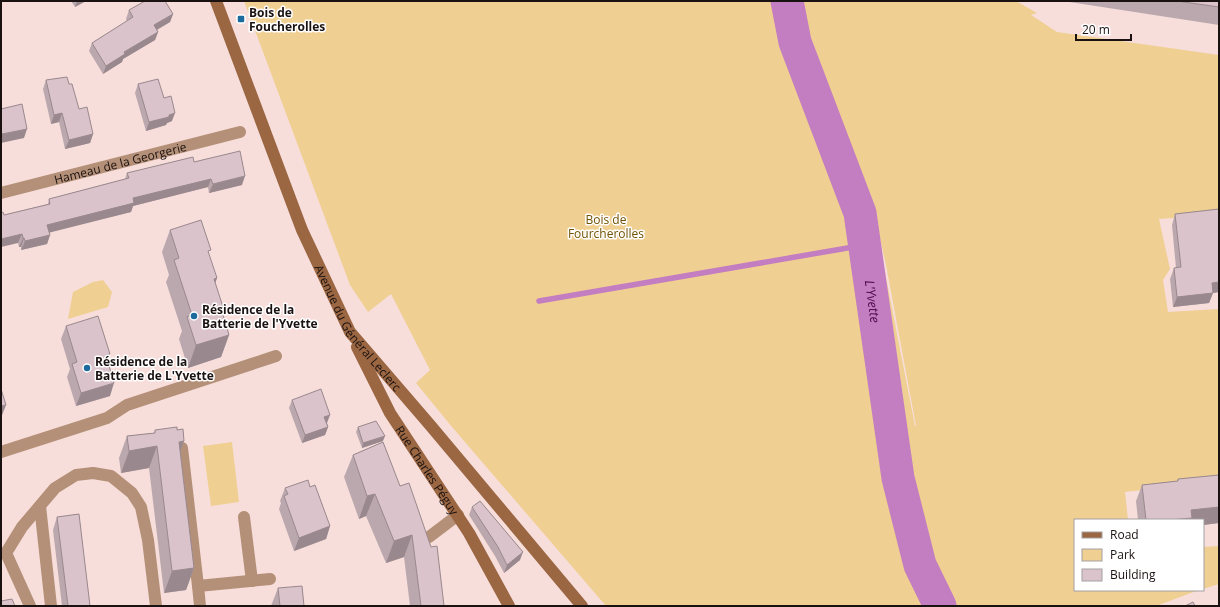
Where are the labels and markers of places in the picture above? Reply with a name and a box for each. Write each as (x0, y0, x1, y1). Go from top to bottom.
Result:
place label: Bois de Foucherolles (249, 4, 325, 35)
marker: Bois de Foucherolles (236, 14, 246, 24)
place label: Résidence de la Batterie de l'Yvette (202, 301, 318, 332)
marker: Résidence de la Batterie de l'Yvette (189, 311, 199, 321)
place label: Résidence de la Batterie de L'Yvette (95, 353, 214, 384)
marker: Résidence de la Batterie de L'Yvette (82, 363, 92, 373)

